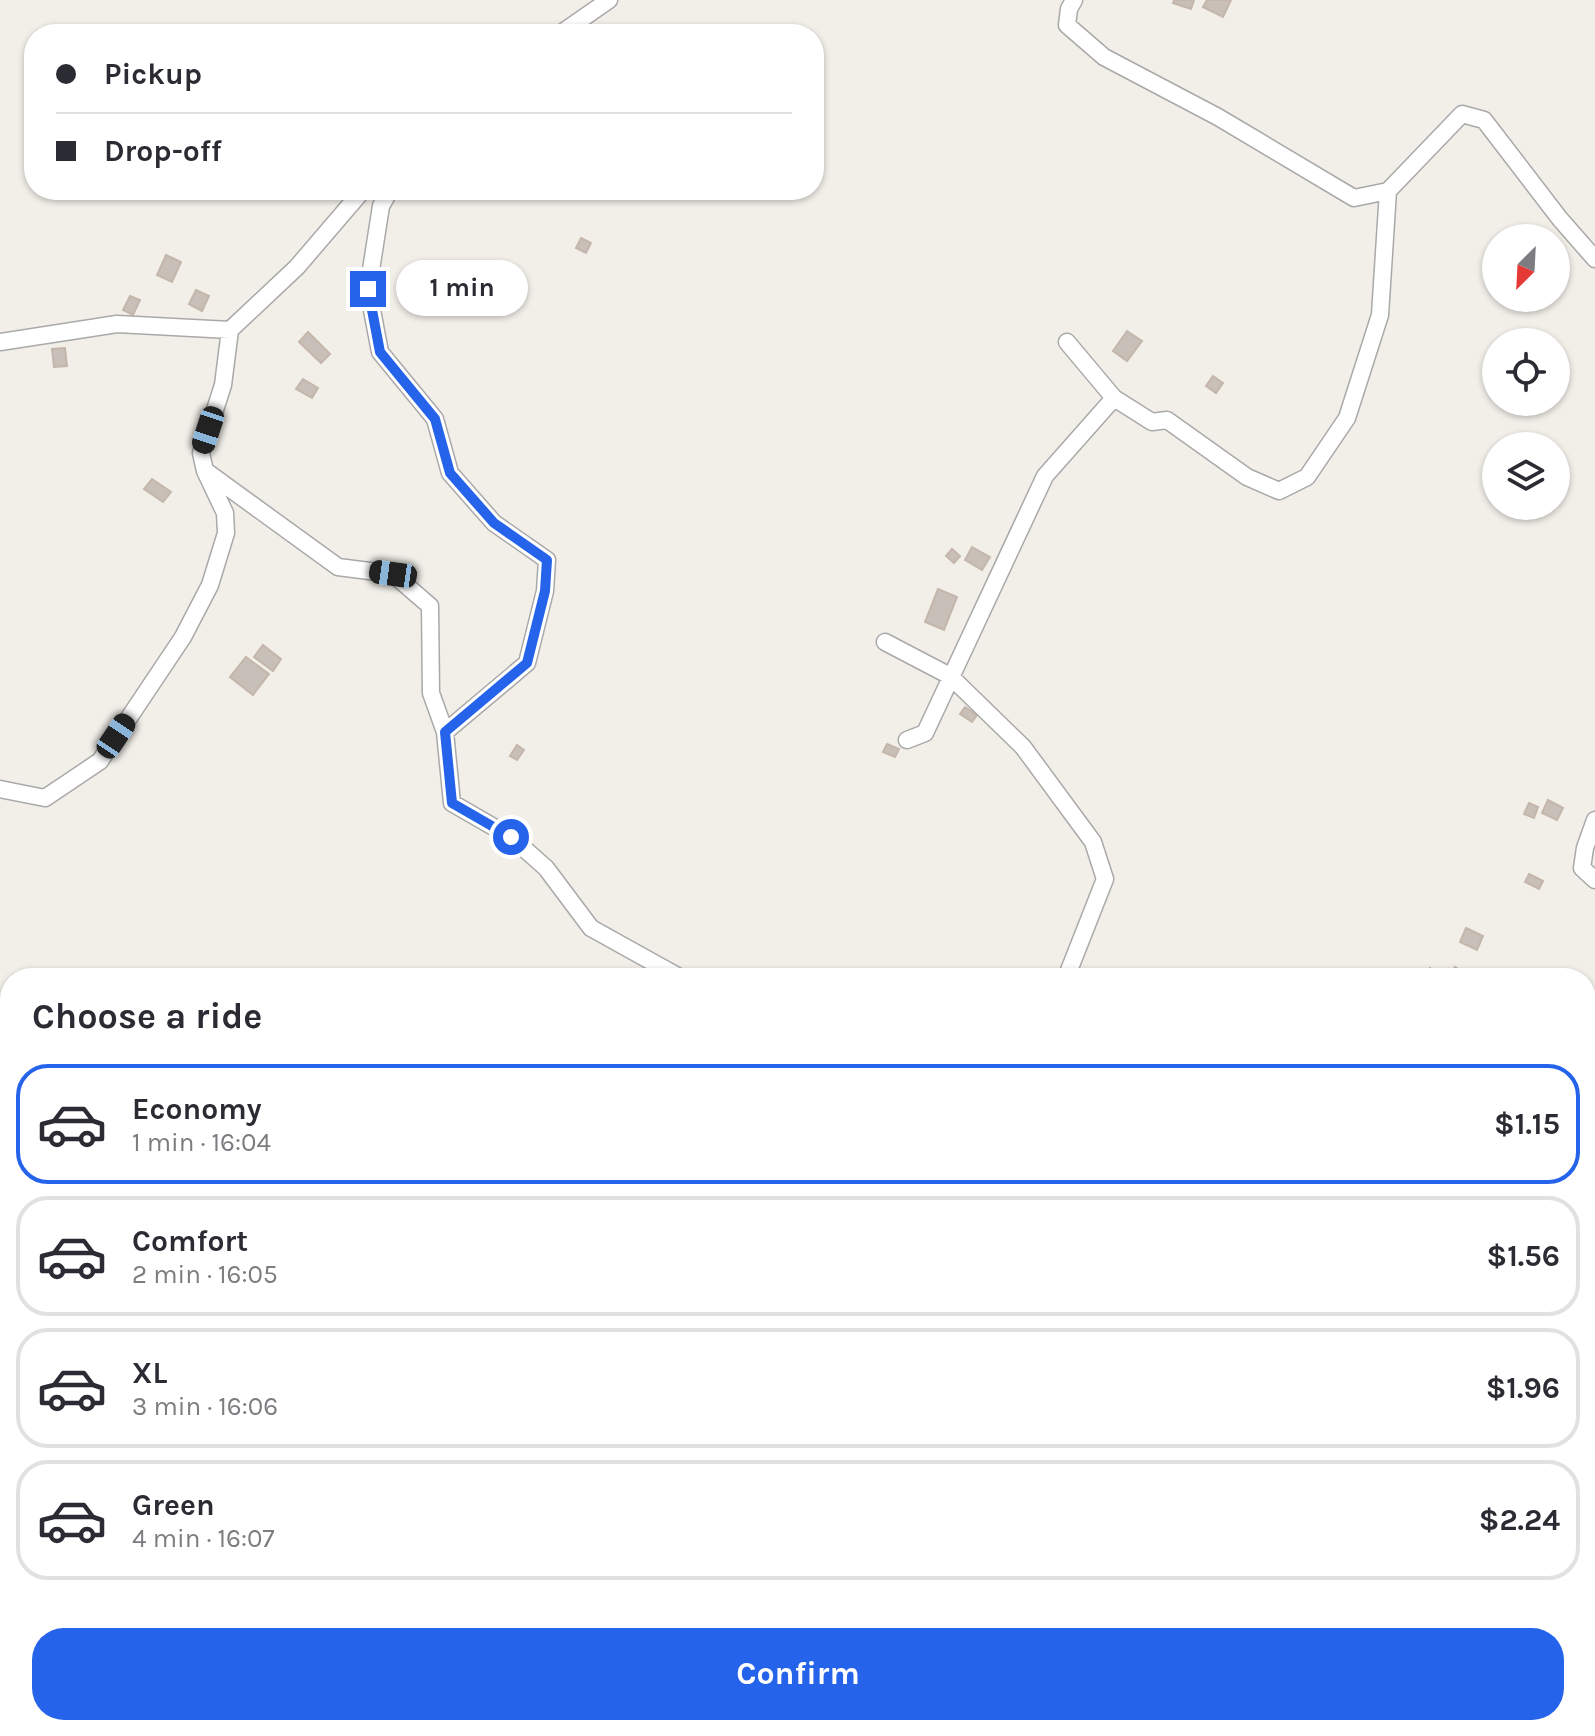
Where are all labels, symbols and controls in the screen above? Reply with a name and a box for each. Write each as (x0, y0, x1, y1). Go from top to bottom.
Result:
text: Pickup (104, 56, 202, 92)
text: Drop-off (104, 133, 222, 169)
north arrow (1482, 224, 1570, 312)
map controls (1482, 224, 1570, 520)
callout: 1 min (396, 261, 528, 317)
route end (350, 271, 386, 307)
text: 1 min (429, 272, 495, 303)
button: locate (1482, 328, 1570, 416)
car (189, 403, 227, 457)
button: layers (1482, 432, 1570, 520)
car (368, 559, 418, 589)
car (93, 709, 139, 763)
route start (493, 819, 529, 855)
text: Choose a ride (32, 995, 262, 1037)
icon: car (36, 1088, 108, 1160)
text: Economy (132, 1091, 262, 1127)
text: $1.15 (1494, 1106, 1560, 1142)
text: 1 min · 16:04 (132, 1127, 271, 1158)
icon: car (36, 1220, 108, 1292)
text: Comfort (132, 1223, 248, 1259)
text: $1.56 (1487, 1238, 1560, 1274)
text: 2 min · 16:05 (132, 1259, 278, 1290)
icon: car (36, 1352, 108, 1424)
text: XL (132, 1355, 167, 1391)
text: $1.96 (1486, 1370, 1560, 1406)
text: 3 min · 16:06 (132, 1391, 278, 1422)
icon: car (36, 1484, 108, 1556)
text: Green (132, 1487, 215, 1523)
text: $2.24 (1479, 1502, 1560, 1538)
text: 4 min · 16:07 (132, 1523, 275, 1554)
button: Confirm (32, 1628, 1564, 1720)

